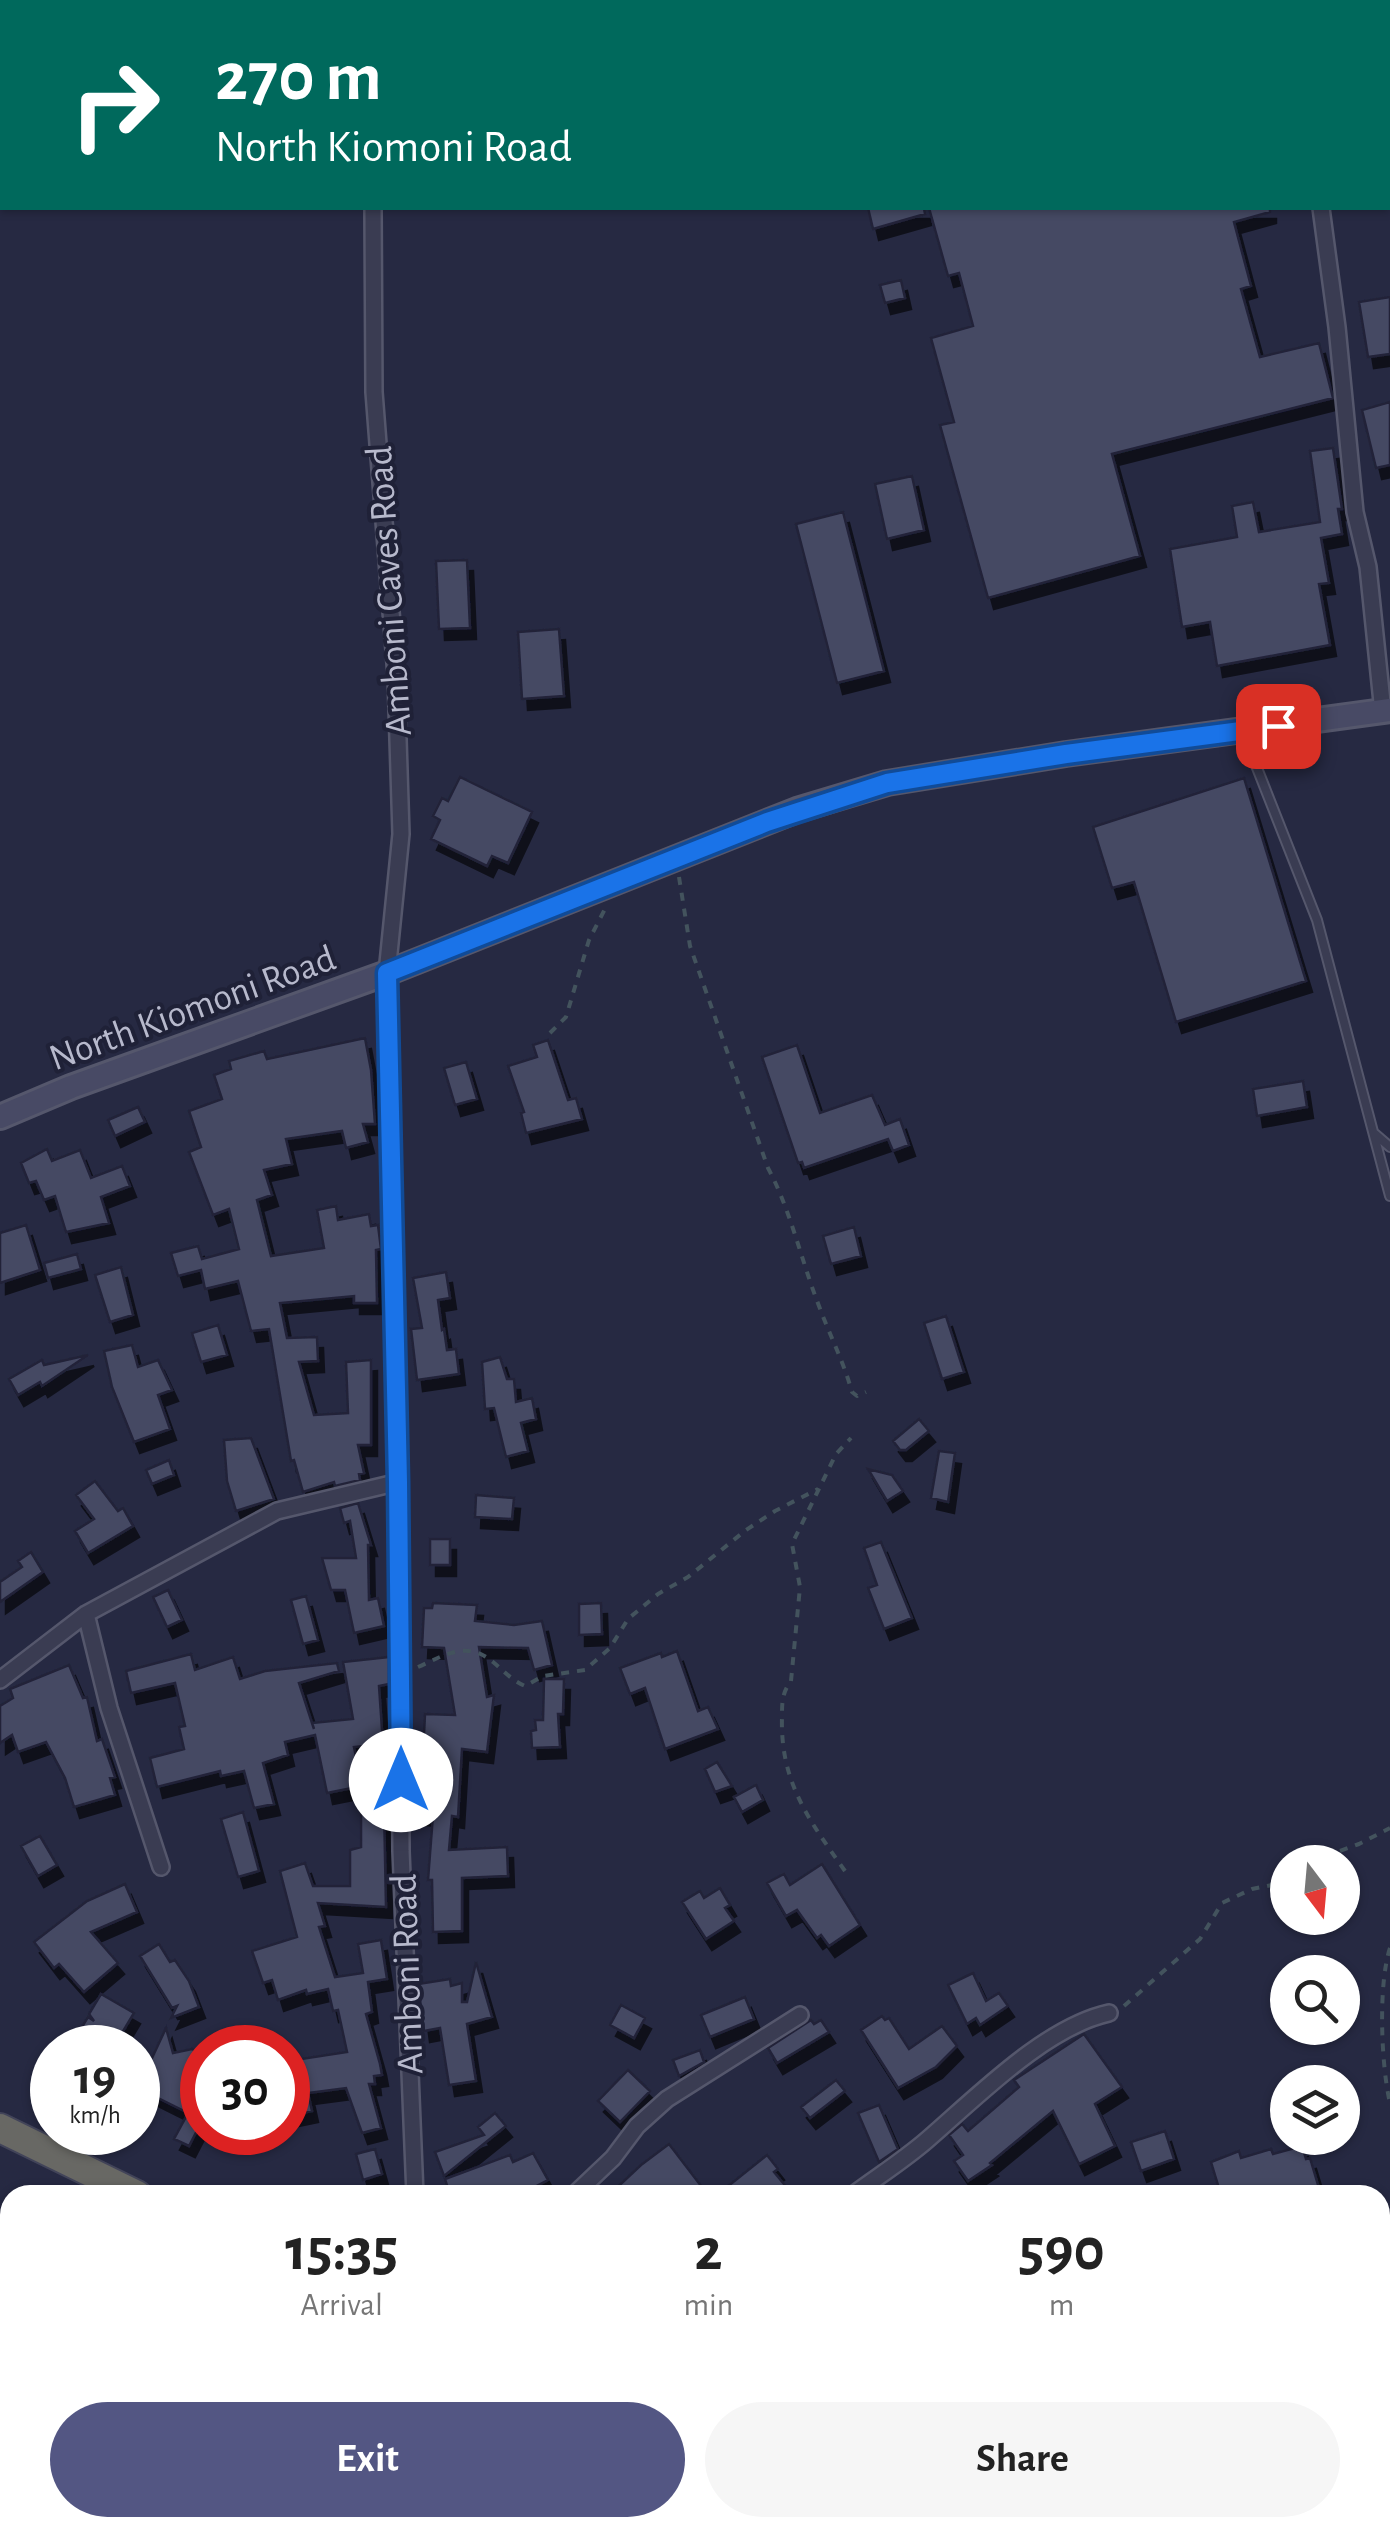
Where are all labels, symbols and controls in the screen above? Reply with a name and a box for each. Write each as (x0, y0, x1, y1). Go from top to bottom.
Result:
icon: right (50, 40, 180, 170)
text: 270 m (215, 43, 382, 113)
text: North Kiomoni Road (215, 125, 572, 170)
street label: Amboni Caves Road (361, 445, 419, 737)
pin (1236, 684, 1321, 769)
icon: arrive (1251, 699, 1306, 754)
street label: North Kiomoni Road (45, 939, 341, 1078)
position arrow (349, 1728, 453, 1832)
north arrow (1270, 1845, 1360, 1935)
map controls (1270, 1845, 1360, 2155)
street label: Amboni Road (386, 1873, 430, 2075)
button: search (1270, 1955, 1360, 2045)
speed limit sign: 30 (180, 2025, 310, 2155)
text: 19 (74, 2053, 116, 2103)
button: layers (1270, 2065, 1360, 2155)
text: km/h (69, 2103, 121, 2128)
text: 15:35 (285, 2221, 398, 2281)
text: 2 (694, 2221, 723, 2281)
text: 590 (1019, 2221, 1105, 2281)
text: Arrival (301, 2289, 383, 2321)
text: min (683, 2289, 733, 2321)
text: m (1049, 2289, 1074, 2321)
button: Exit (50, 2402, 685, 2517)
button: Share (705, 2402, 1340, 2517)

